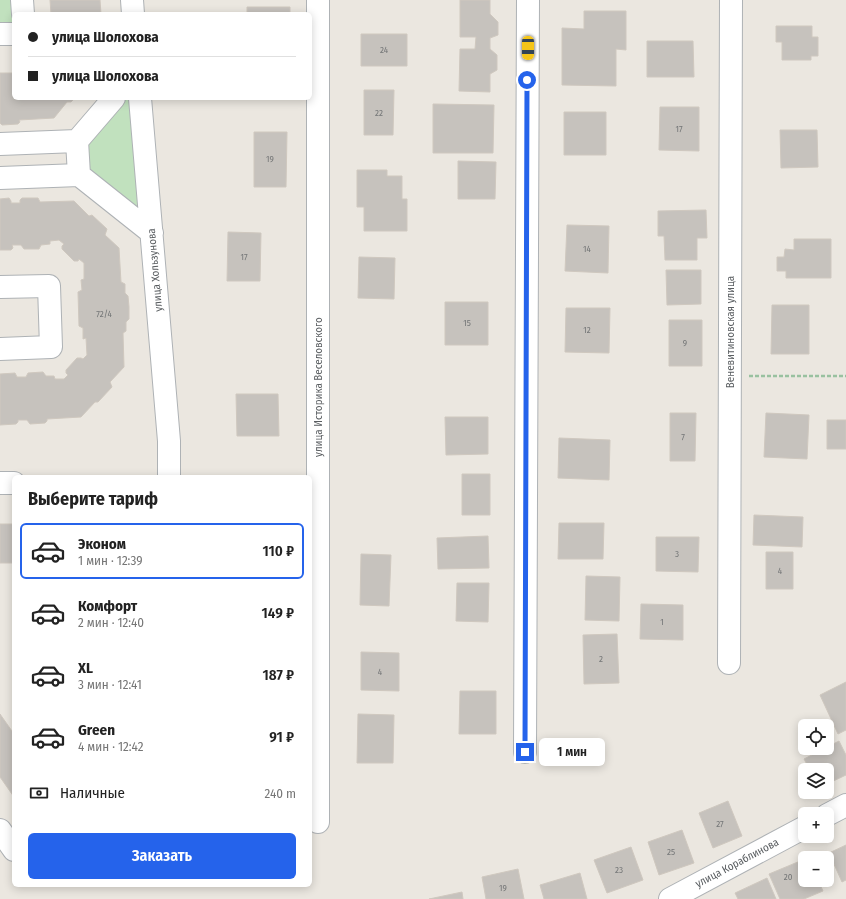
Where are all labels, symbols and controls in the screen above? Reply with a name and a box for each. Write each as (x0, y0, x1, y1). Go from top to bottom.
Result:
text: улица Шолохова (52, 28, 159, 46)
car (522, 36, 534, 60)
house number: 24 (380, 45, 389, 55)
text: улица Шолохова (52, 67, 159, 85)
route start (518, 71, 536, 89)
house number: 22 (375, 108, 383, 118)
house number: 17 (675, 124, 683, 134)
house number: 19 (266, 154, 274, 164)
street label: улица Хользунова (145, 228, 165, 312)
house number: 14 (583, 244, 592, 254)
house number: 17 (240, 252, 248, 262)
street label: Веневитиновская улица (724, 276, 737, 388)
house number: 72/4 (96, 309, 112, 319)
street label: улица Историка Веселовского (312, 317, 325, 457)
house number: 15 (463, 318, 471, 328)
house number: 12 (583, 325, 591, 335)
house number: 9 (683, 338, 687, 348)
house number: 7 (681, 432, 685, 442)
text: Выберите тариф (28, 488, 158, 510)
icon: car (30, 533, 66, 569)
text: Эконом (78, 535, 126, 553)
text: 110 ₽ (262, 542, 294, 560)
house number: 3 (675, 549, 679, 559)
text: 1 мин · 12:39 (78, 553, 143, 568)
house number: 4 (778, 566, 783, 576)
icon: car (30, 595, 66, 631)
text: Комфорт (78, 597, 137, 615)
text: 149 ₽ (262, 604, 294, 622)
text: 2 мин · 12:40 (78, 615, 144, 630)
house number: 1 (660, 617, 664, 627)
house number: 2 (599, 654, 603, 664)
icon: car (30, 657, 66, 693)
text: XL (78, 659, 93, 677)
text: 187 ₽ (263, 666, 294, 684)
house number: 4 (378, 667, 383, 677)
text: 3 мин · 12:41 (78, 677, 142, 692)
icon: car (30, 719, 66, 755)
map controls (798, 719, 834, 887)
button: locate (798, 719, 834, 755)
text: Green (78, 721, 115, 739)
text: 91 ₽ (269, 728, 294, 746)
callout: 1 мин (539, 738, 605, 766)
text: 4 мин · 12:42 (78, 739, 143, 754)
route end (516, 743, 534, 761)
text: 1 мин (557, 744, 587, 759)
button: layers (798, 763, 834, 799)
icon: cash (28, 782, 50, 804)
text: Наличные (60, 784, 125, 802)
text: 240 m (264, 786, 296, 801)
button: + (798, 807, 834, 843)
house number: 27 (716, 819, 724, 829)
button: Заказать (28, 833, 296, 879)
street label: улица Кораблинова (693, 836, 781, 890)
house number: 25 (667, 847, 675, 857)
button: − (798, 851, 834, 887)
house number: 23 (615, 865, 623, 875)
house number: 20 (784, 872, 793, 882)
house number: 19 (499, 883, 507, 893)

